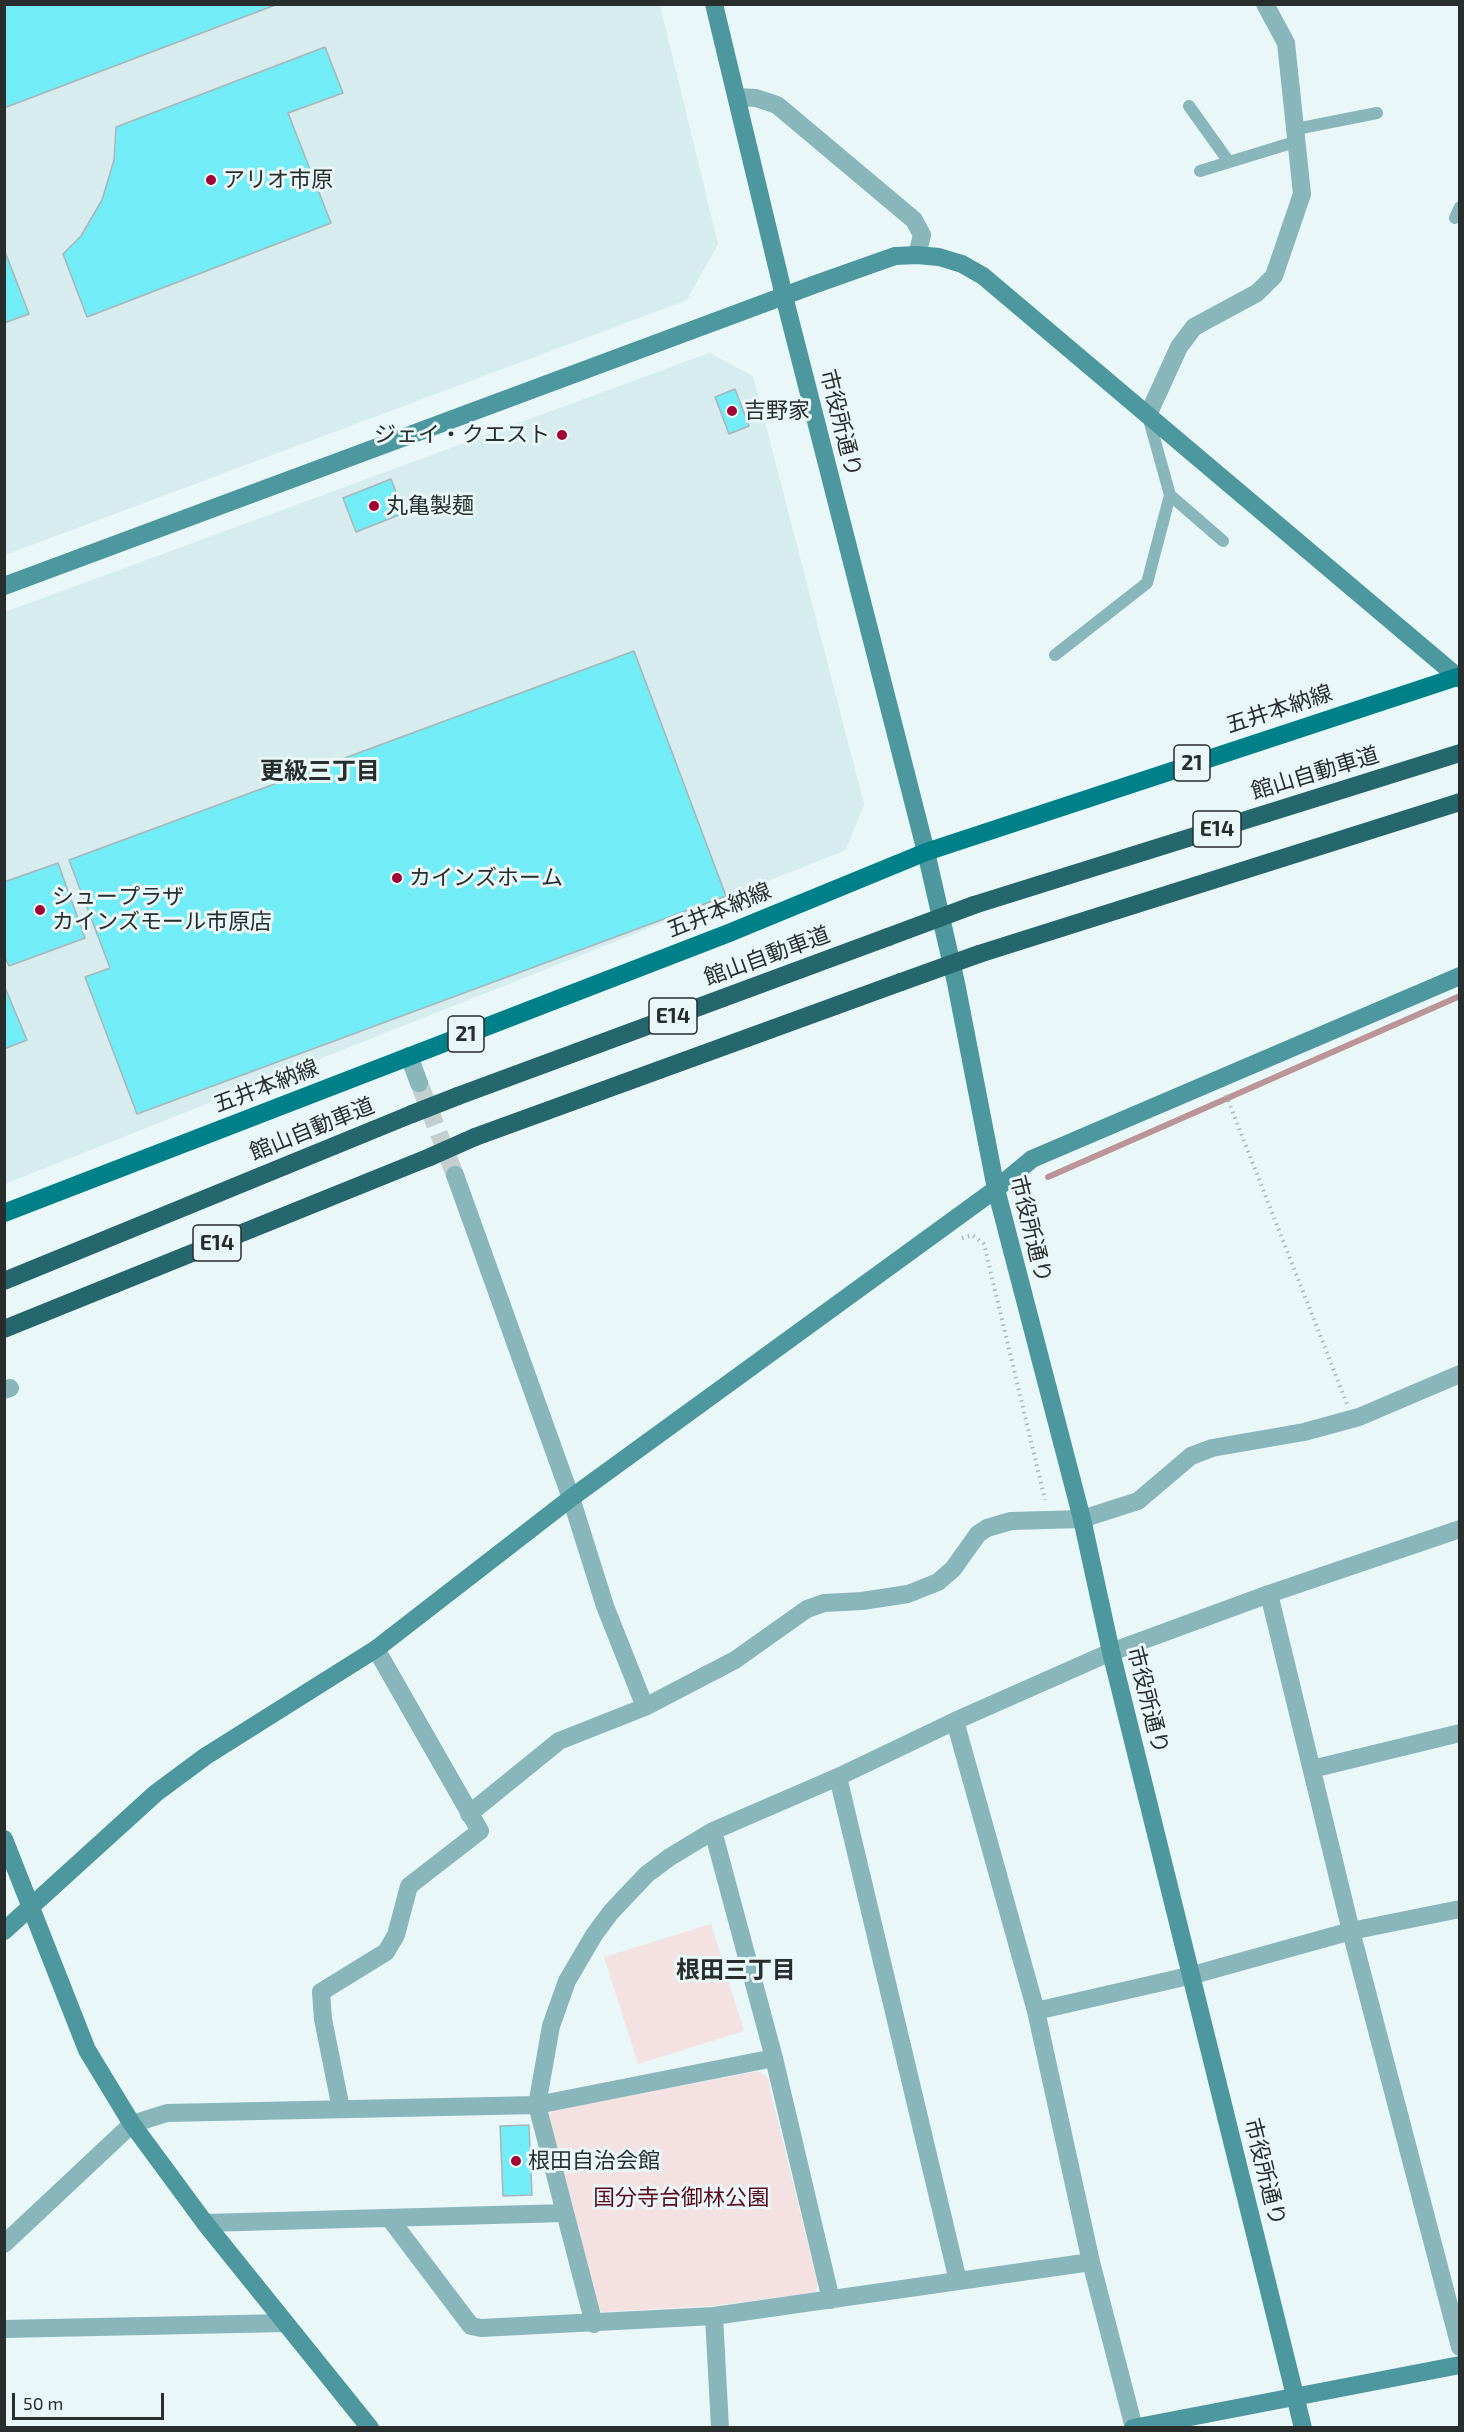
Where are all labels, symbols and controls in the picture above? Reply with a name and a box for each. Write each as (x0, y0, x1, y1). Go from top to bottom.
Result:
place label: アリオ市原 (223, 167, 333, 193)
marker: アリオ市原 (204, 173, 218, 187)
street label: 市役所通り (815, 366, 867, 480)
place label: 吉野家 (744, 398, 810, 424)
marker: 吉野家 (725, 404, 739, 418)
place label: ジェイ・クエスト (374, 422, 550, 448)
marker: ジェイ・クエスト (555, 428, 569, 442)
place label: 丸亀製麺 (386, 493, 474, 519)
marker: 丸亀製麺 (367, 499, 381, 513)
street label: 五井本納線 (1223, 679, 1335, 739)
street label: 館山自動車道 (1248, 741, 1382, 805)
road number: 21 (1174, 745, 1210, 781)
district label: 更級三丁目 (260, 757, 380, 785)
road number: E14 (1193, 811, 1241, 847)
place label: カインズホーム (409, 865, 563, 891)
marker: カインズホーム (390, 871, 404, 885)
street label: 五井本納線 (663, 877, 775, 943)
place label: シュープラザ カインズモール市原店 (52, 884, 272, 936)
marker: シュープラザ カインズモール市原店 (33, 903, 47, 917)
street label: 館山自動車道 (700, 921, 834, 991)
road number: E14 (649, 998, 697, 1034)
road number: 21 (448, 1016, 484, 1052)
street label: 五井本納線 (210, 1054, 322, 1118)
street label: 館山自動車道 (246, 1092, 378, 1166)
street label: 市役所通り (1005, 1172, 1057, 1286)
road number: E14 (193, 1225, 241, 1261)
street label: 市役所通り (1122, 1643, 1174, 1757)
district label: 根田三丁目 (676, 1956, 796, 1984)
street label: 市役所通り (1239, 2115, 1291, 2229)
place label: 根田自治会館 (528, 2148, 660, 2174)
marker: 根田自治会館 (509, 2154, 523, 2168)
park label: 国分寺台御林公園 (593, 2185, 769, 2211)
scale bar (15, 2381, 166, 2419)
text: 50 m (23, 2392, 63, 2414)

